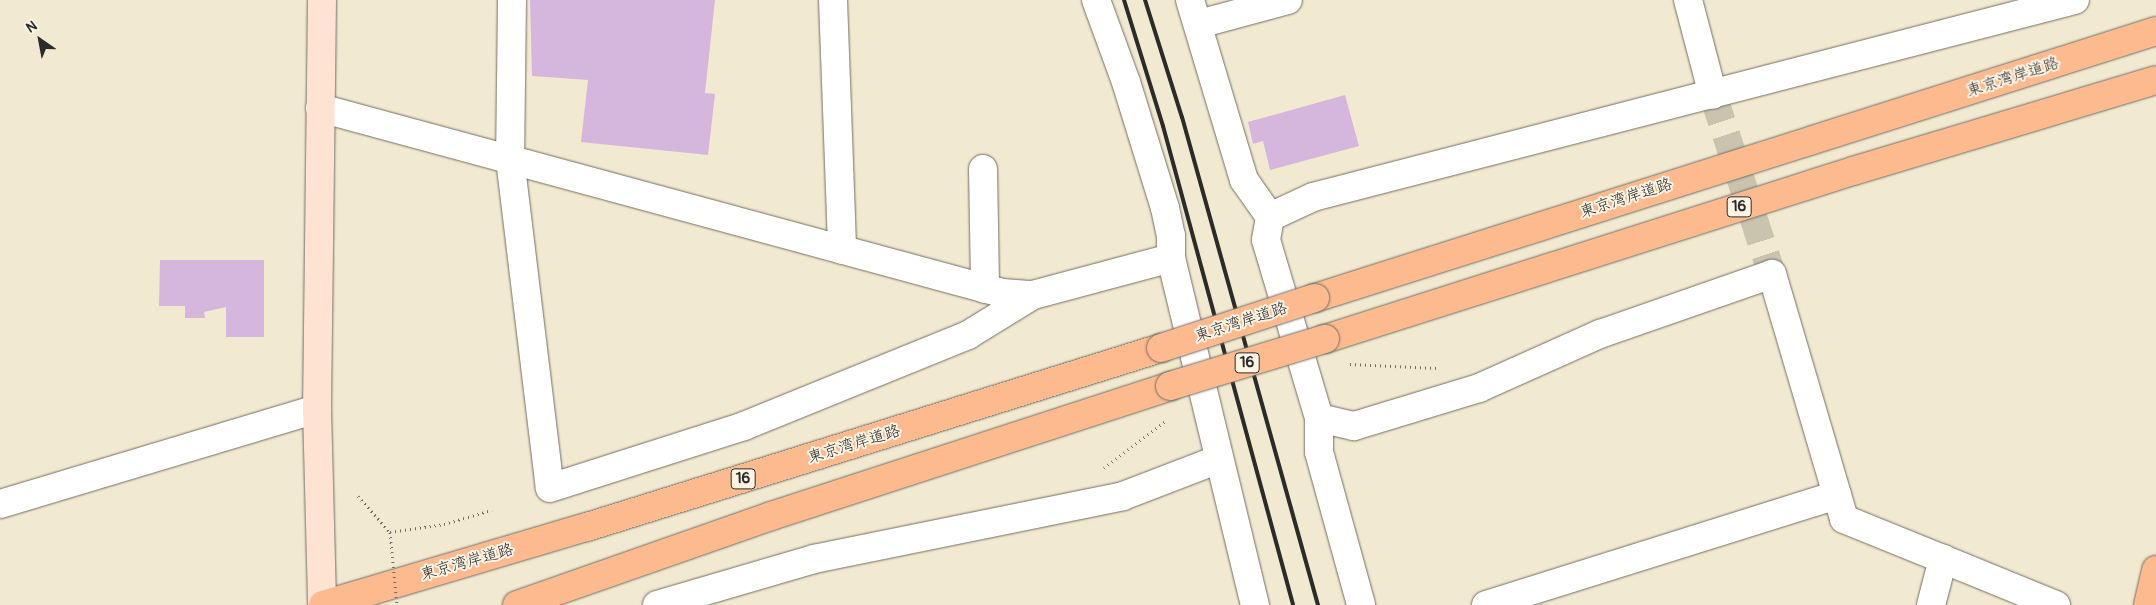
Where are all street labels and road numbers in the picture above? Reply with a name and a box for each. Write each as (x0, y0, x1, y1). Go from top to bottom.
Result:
street label: 東京湾岸道路 (1964, 53, 2062, 101)
street label: 東京湾岸道路 (1577, 174, 1675, 222)
road number: 16 (1726, 194, 1752, 220)
street label: 東京湾岸道路 (1192, 298, 1290, 346)
road number: 16 (1234, 350, 1260, 376)
street label: 東京湾岸道路 (805, 421, 903, 467)
road number: 16 (730, 466, 756, 492)
street label: 東京湾岸道路 (418, 540, 516, 584)

